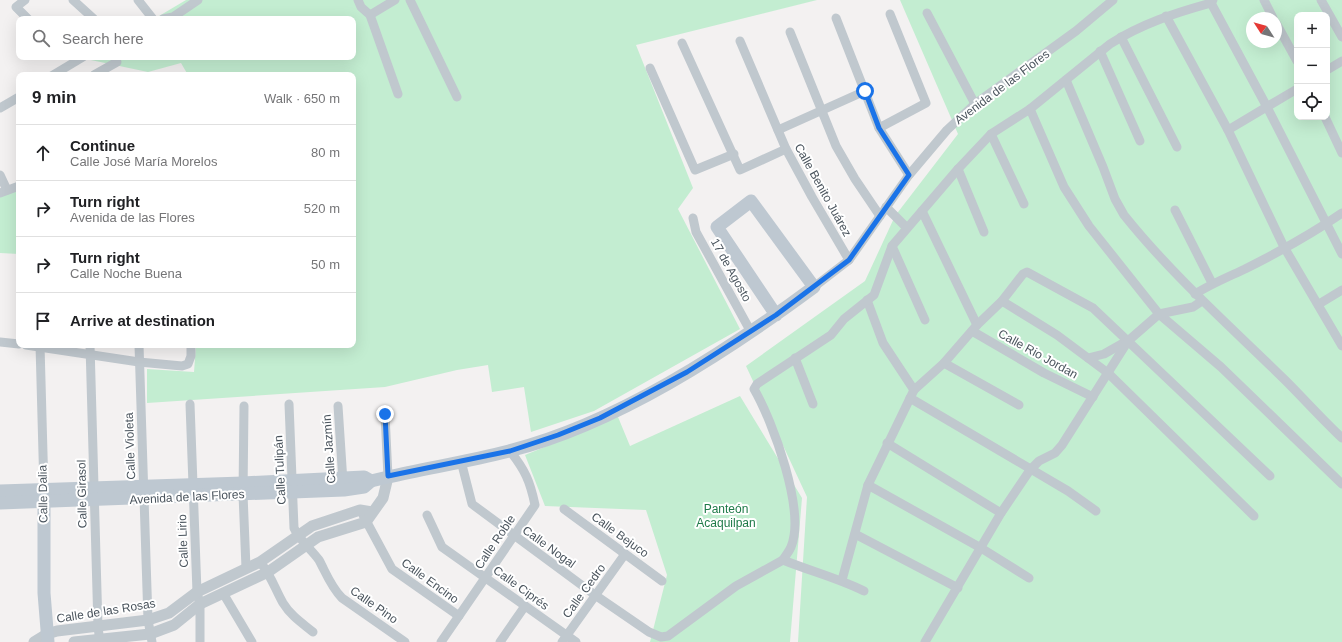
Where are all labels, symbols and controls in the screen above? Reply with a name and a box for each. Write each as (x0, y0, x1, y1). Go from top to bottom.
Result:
north arrow (1246, 12, 1282, 48)
map controls (1294, 12, 1330, 120)
button: + (1294, 12, 1330, 48)
search box (16, 16, 356, 60)
icon: search (30, 27, 52, 49)
text: Search here (62, 30, 144, 47)
street label: Avenida de las Flores (952, 47, 1052, 127)
button: − (1294, 48, 1330, 84)
route start (856, 82, 874, 100)
button: locate (1294, 84, 1330, 120)
text: 9 min (32, 88, 76, 107)
text: Walk · 650 m (264, 91, 340, 106)
text: Continue (70, 137, 135, 154)
street label: Calle Benito Juárez (792, 141, 854, 239)
icon: ahead (32, 142, 54, 164)
text: 80 m (311, 145, 340, 160)
text: Calle José María Morelos (70, 154, 217, 169)
text: Turn right (70, 193, 140, 210)
icon: right (32, 198, 54, 220)
text: 520 m (304, 201, 340, 216)
text: Avenida de las Flores (70, 210, 195, 225)
street label: 17 de Agosto (708, 236, 754, 304)
text: Turn right (70, 249, 140, 266)
icon: right (32, 254, 54, 276)
text: 50 m (311, 257, 340, 272)
text: Calle Noche Buena (70, 266, 182, 281)
icon: arrive (32, 310, 54, 332)
text: Arrive at destination (70, 312, 215, 329)
street label: Calle Rio Jordan (996, 326, 1080, 382)
route end (376, 405, 394, 423)
street label: Calle Violeta (122, 412, 138, 480)
street label: Calle Jazmín (320, 414, 338, 484)
street label: Calle Tulipán (271, 435, 289, 505)
street label: Calle Girasol (74, 460, 90, 528)
street label: Calle Dalia (35, 465, 51, 523)
street label: Avenida de las Flores (129, 487, 245, 507)
park label: Panteón Acaquilpan (696, 502, 756, 530)
street label: Calle Bejuco (589, 510, 652, 561)
street label: Calle Roble (472, 512, 518, 572)
street label: Calle Lirio (175, 514, 191, 568)
street label: Calle Nogal (520, 523, 578, 571)
street label: Calle Encino (399, 556, 462, 607)
street label: Calle Cedro (560, 561, 608, 621)
street label: Calle Ciprés (490, 563, 552, 613)
street label: Calle Pino (348, 584, 401, 627)
street label: Calle de las Rosas (55, 596, 157, 626)

